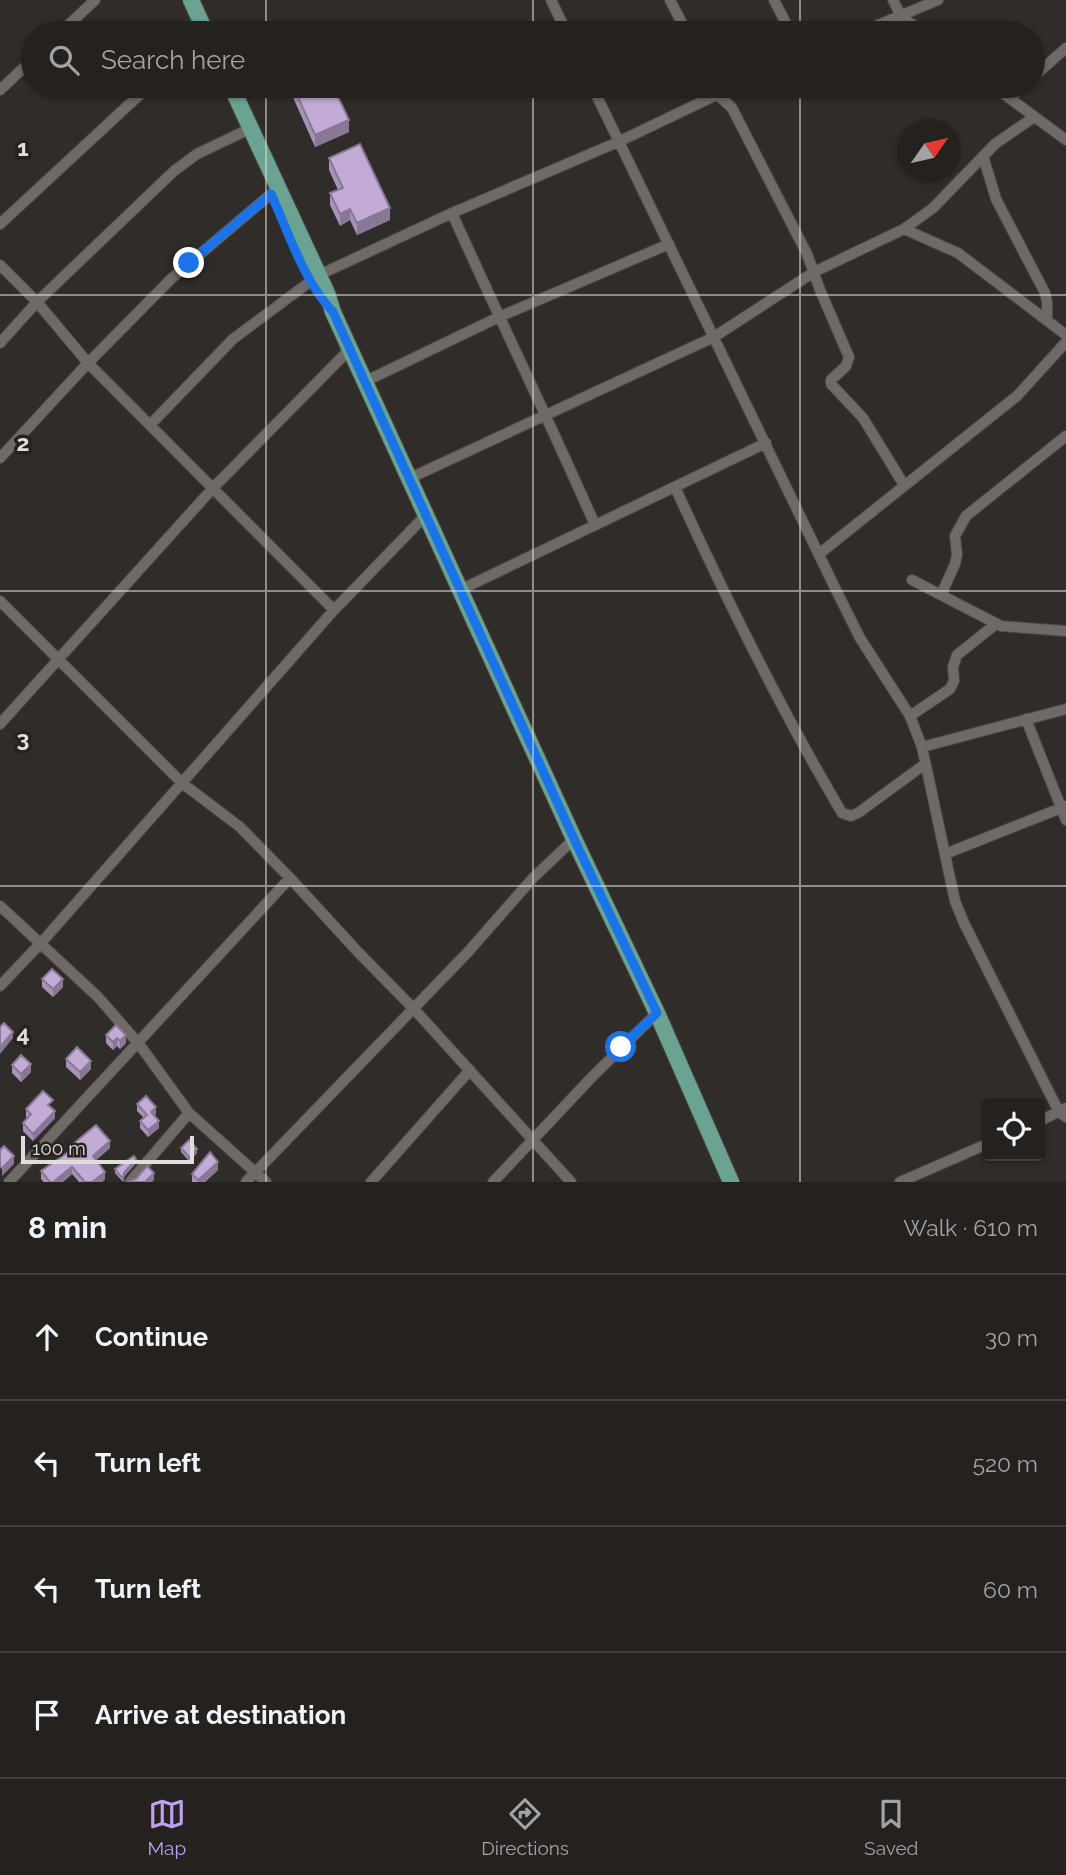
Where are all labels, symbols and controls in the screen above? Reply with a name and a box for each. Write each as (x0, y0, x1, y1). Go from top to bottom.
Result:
search box (21, 21, 1045, 98)
icon: search (45, 41, 83, 79)
text: Search here (101, 45, 245, 75)
north arrow (898, 119, 961, 182)
text: 1 (17, 134, 29, 161)
route end (173, 247, 204, 278)
text: 2 (17, 429, 29, 456)
text: 3 (17, 725, 29, 752)
text: 4 (16, 1020, 30, 1047)
route start (605, 1031, 636, 1062)
map controls (982, 1098, 1045, 1161)
button: locate (982, 1098, 1045, 1161)
scale bar (21, 1133, 194, 1165)
text: 100 m (32, 1137, 86, 1159)
text: 8 min (28, 1210, 107, 1245)
text: Walk · 610 m (903, 1214, 1038, 1241)
icon: ahead (28, 1318, 66, 1356)
text: Continue (95, 1322, 208, 1352)
text: 30 m (985, 1324, 1038, 1351)
icon: left (28, 1444, 66, 1482)
text: Turn left (95, 1448, 201, 1478)
text: 520 m (972, 1450, 1038, 1477)
icon: left (28, 1570, 66, 1608)
text: Turn left (95, 1574, 201, 1604)
text: 60 m (983, 1576, 1038, 1603)
icon: arrive (28, 1696, 66, 1734)
text: Arrive at destination (95, 1700, 346, 1730)
tab: Map (148, 1795, 186, 1859)
tab: Directions (481, 1795, 569, 1859)
tab: Saved (864, 1795, 918, 1859)

